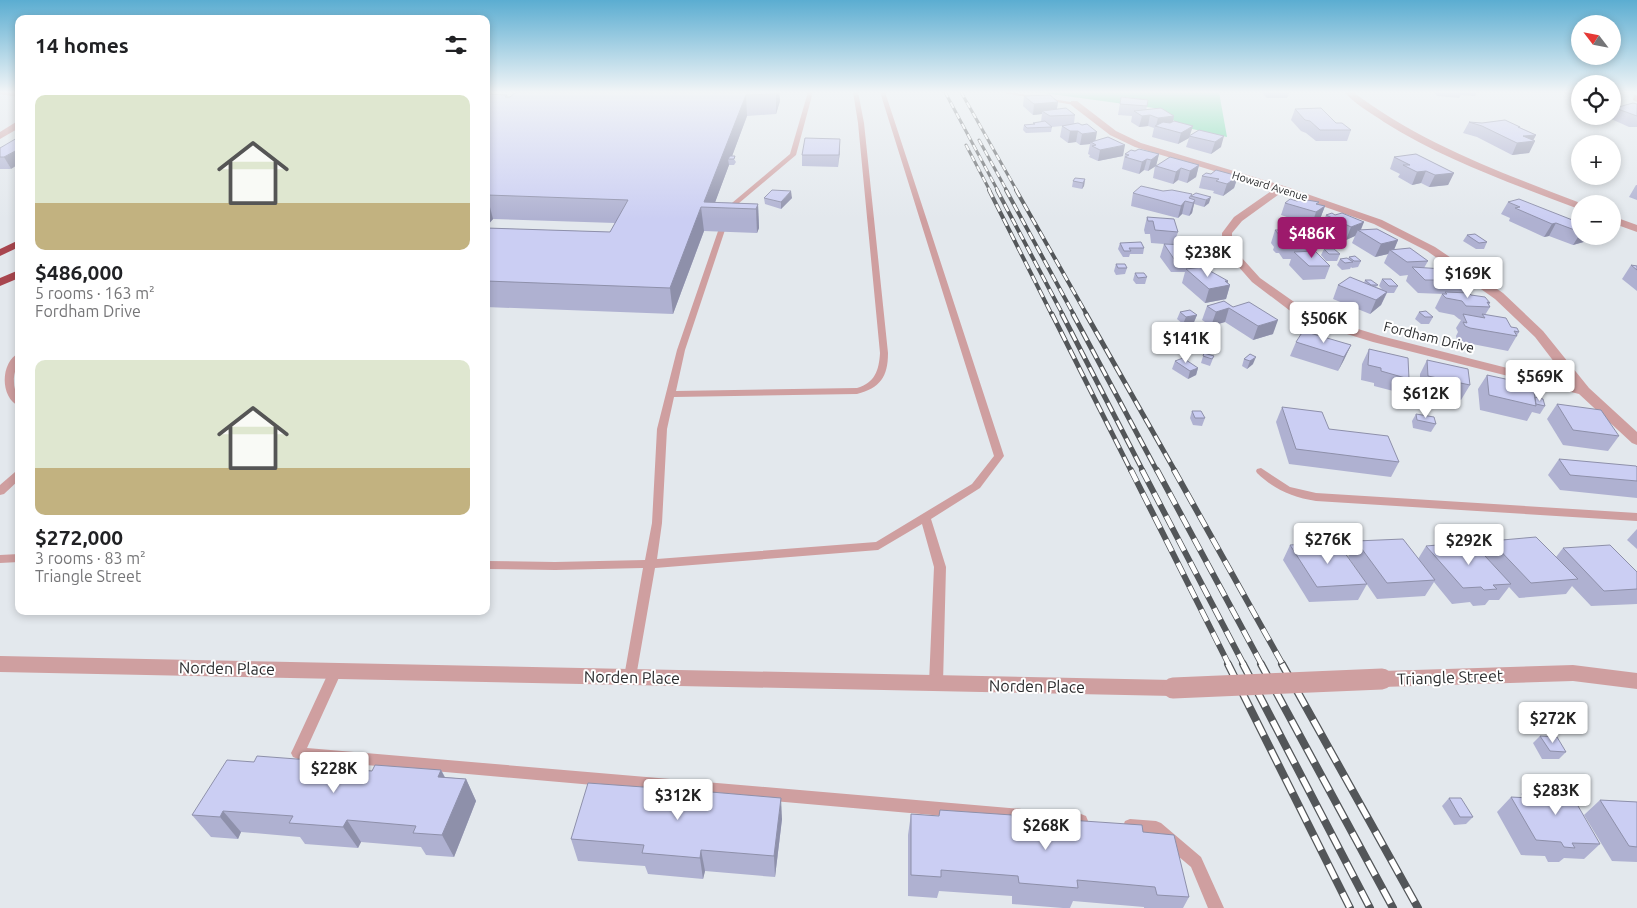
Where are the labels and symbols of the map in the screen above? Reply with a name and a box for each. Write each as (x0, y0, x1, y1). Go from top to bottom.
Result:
north arrow (1571, 15, 1621, 65)
street label: Howard Avenue (1231, 169, 1309, 203)
pin: $486K (1277, 216, 1347, 259)
pin: $238K (1173, 236, 1243, 278)
pin: $169K (1433, 256, 1503, 299)
pin: $506K (1289, 302, 1359, 344)
street label: Fordham Drive (1382, 318, 1476, 356)
pin: $141K (1151, 322, 1221, 364)
pin: $569K (1505, 360, 1575, 402)
pin: $612K (1391, 376, 1461, 419)
pin: $276K (1293, 522, 1363, 565)
pin: $292K (1434, 524, 1504, 566)
street label: Norden Place (179, 658, 275, 678)
street label: Triangle Street (1397, 666, 1504, 688)
street label: Norden Place (584, 667, 680, 687)
street label: Norden Place (989, 676, 1085, 696)
pin: $272K (1518, 702, 1588, 744)
pin: $228K (299, 752, 369, 794)
pin: $283K (1521, 774, 1591, 816)
pin: $312K (643, 778, 713, 821)
pin: $268K (1011, 808, 1081, 851)

